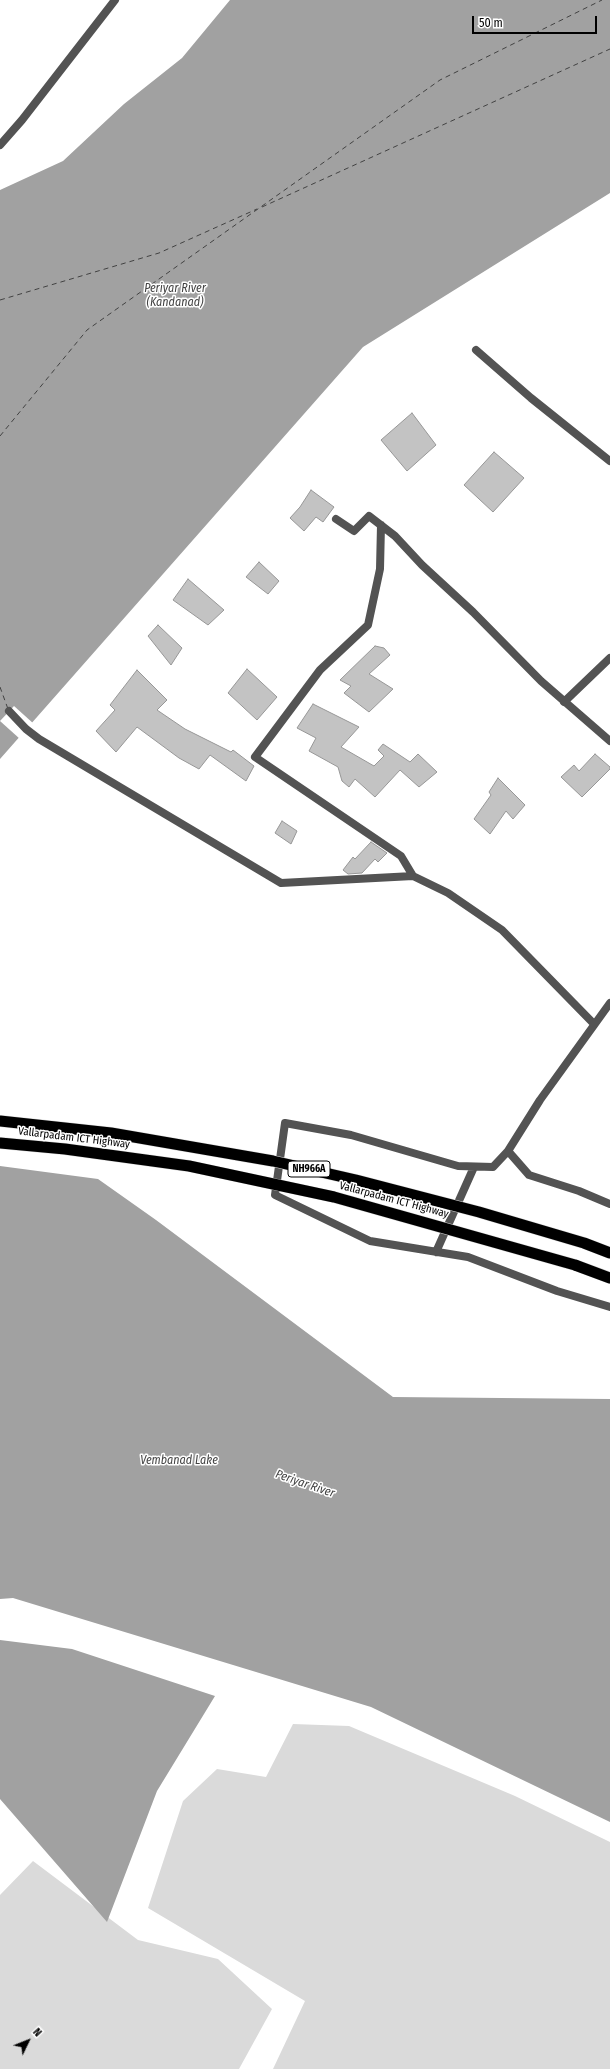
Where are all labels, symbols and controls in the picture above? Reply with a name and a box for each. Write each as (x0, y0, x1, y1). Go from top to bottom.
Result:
scale bar (474, 8, 599, 34)
text: 50 m (479, 16, 503, 30)
water label: Periyar River (Kandanad) (144, 282, 206, 310)
street label: Vallarpadam ICT Highway (17, 1125, 131, 1151)
road number: NH966A (288, 1161, 330, 1177)
street label: Vallarpadam ICT Highway (338, 1179, 450, 1221)
water label: Vembanad Lake (140, 1454, 218, 1468)
water label: Periyar River (273, 1467, 337, 1501)
north arrow (8, 2021, 48, 2061)
text: N (30, 2026, 44, 2039)

